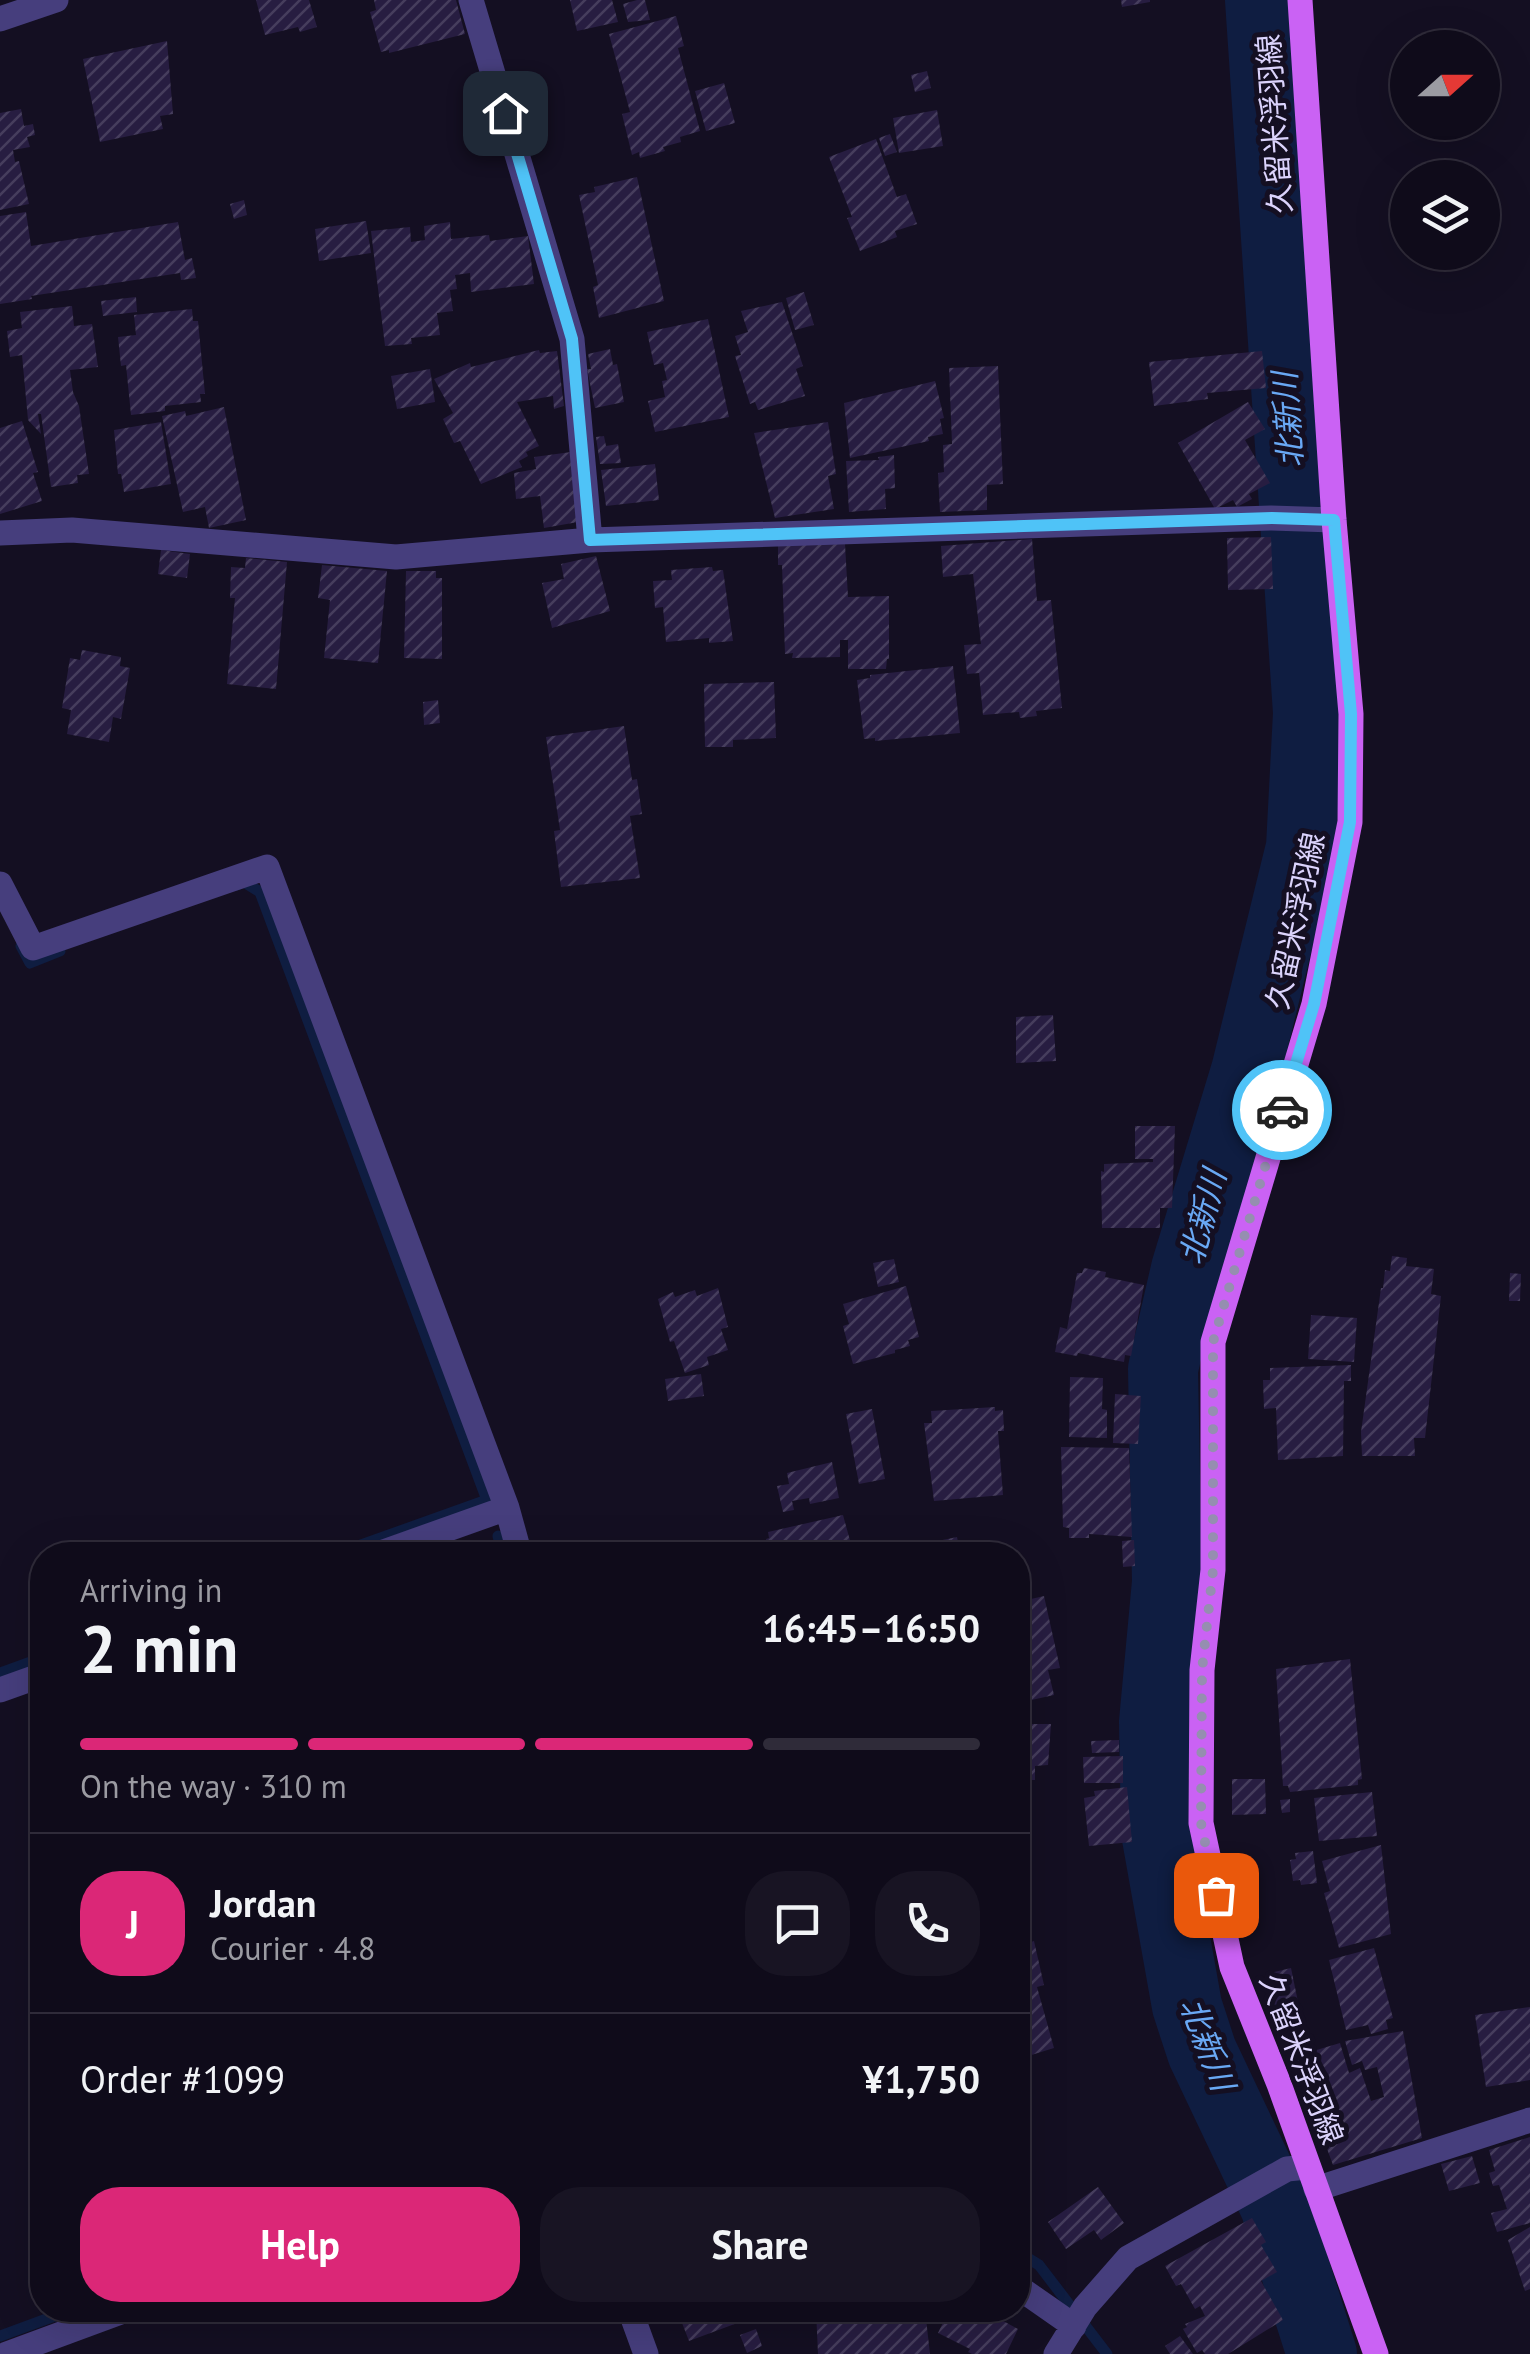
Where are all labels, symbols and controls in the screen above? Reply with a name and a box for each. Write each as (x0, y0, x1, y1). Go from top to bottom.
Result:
north arrow (1390, 30, 1500, 140)
map controls (1390, 30, 1500, 270)
street label: 久留米浮羽線 (1248, 33, 1299, 215)
pin (463, 71, 548, 156)
icon: home (478, 86, 533, 141)
button: layers (1390, 160, 1500, 270)
water label: 北新川 (1262, 368, 1311, 469)
street label: 久留米浮羽線 (1257, 829, 1332, 1013)
courier (1232, 1060, 1332, 1160)
icon: car (1255, 1083, 1310, 1138)
water label: 北新川 (1169, 1162, 1236, 1269)
text: Arriving in (80, 1569, 222, 1611)
text: 16:45–16:50 (762, 1603, 980, 1652)
text: 2 min (80, 1606, 239, 1690)
text: On the way · 310 m (80, 1765, 347, 1807)
pin (1174, 1853, 1259, 1938)
icon: bag (1189, 1868, 1244, 1923)
button: chat (745, 1871, 850, 1976)
button: phone (875, 1871, 980, 1976)
text: Jordan (210, 1878, 316, 1927)
text: J (126, 1899, 139, 1948)
text: Courier · 4.8 (210, 1927, 376, 1969)
street label: 久留米浮羽線 (1252, 1967, 1353, 2149)
water label: 北新川 (1171, 1991, 1246, 2099)
text: Order #1099 (80, 2054, 285, 2103)
text: ¥1,750 (863, 2054, 980, 2103)
button: Help (80, 2187, 520, 2302)
button: Share (540, 2187, 980, 2302)

